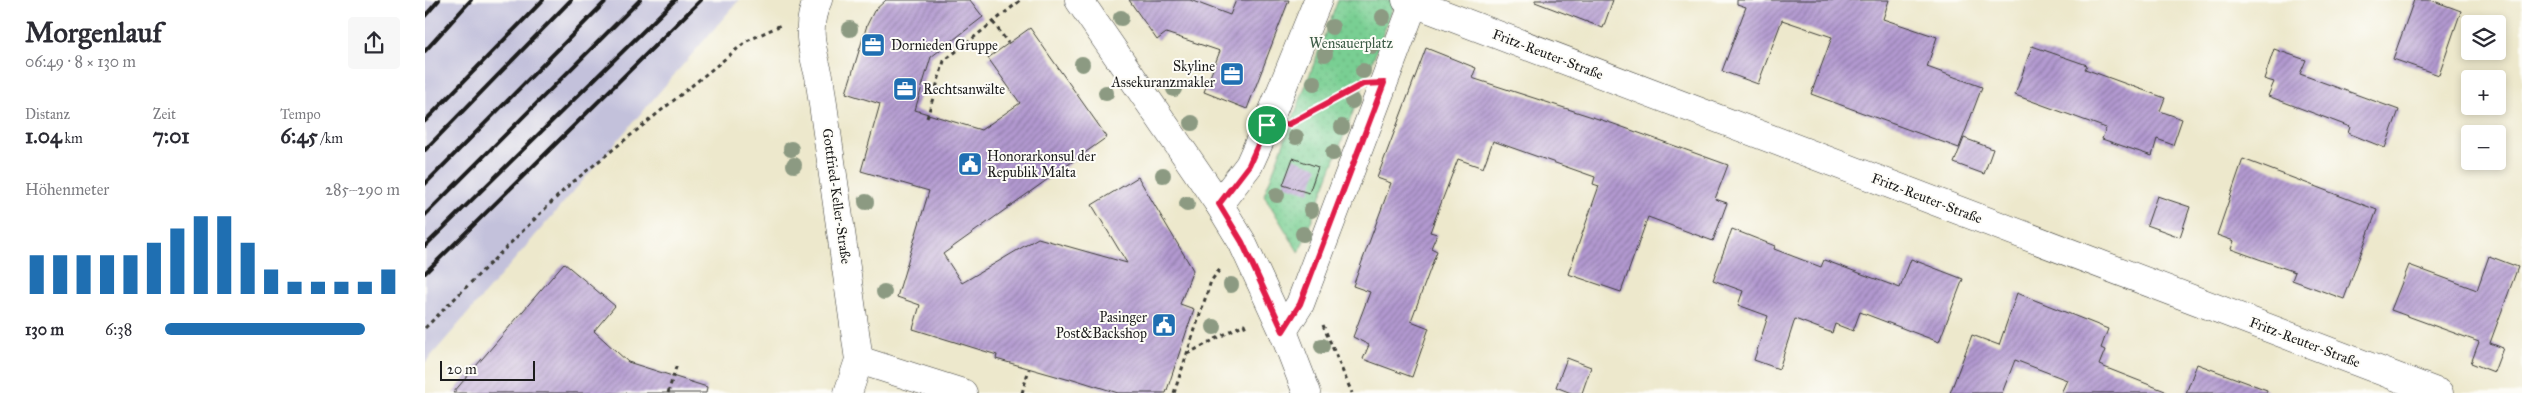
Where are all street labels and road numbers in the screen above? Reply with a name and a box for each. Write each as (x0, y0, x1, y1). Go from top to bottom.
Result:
street label: Fritz-Reuter-Straße (1490, 26, 1606, 83)
street label: Gottfried-Keller-Straße (819, 127, 854, 265)
street label: Fritz-Reuter-Straße (1869, 170, 1985, 227)
street label: Fritz-Reuter-Straße (2247, 314, 2363, 371)

